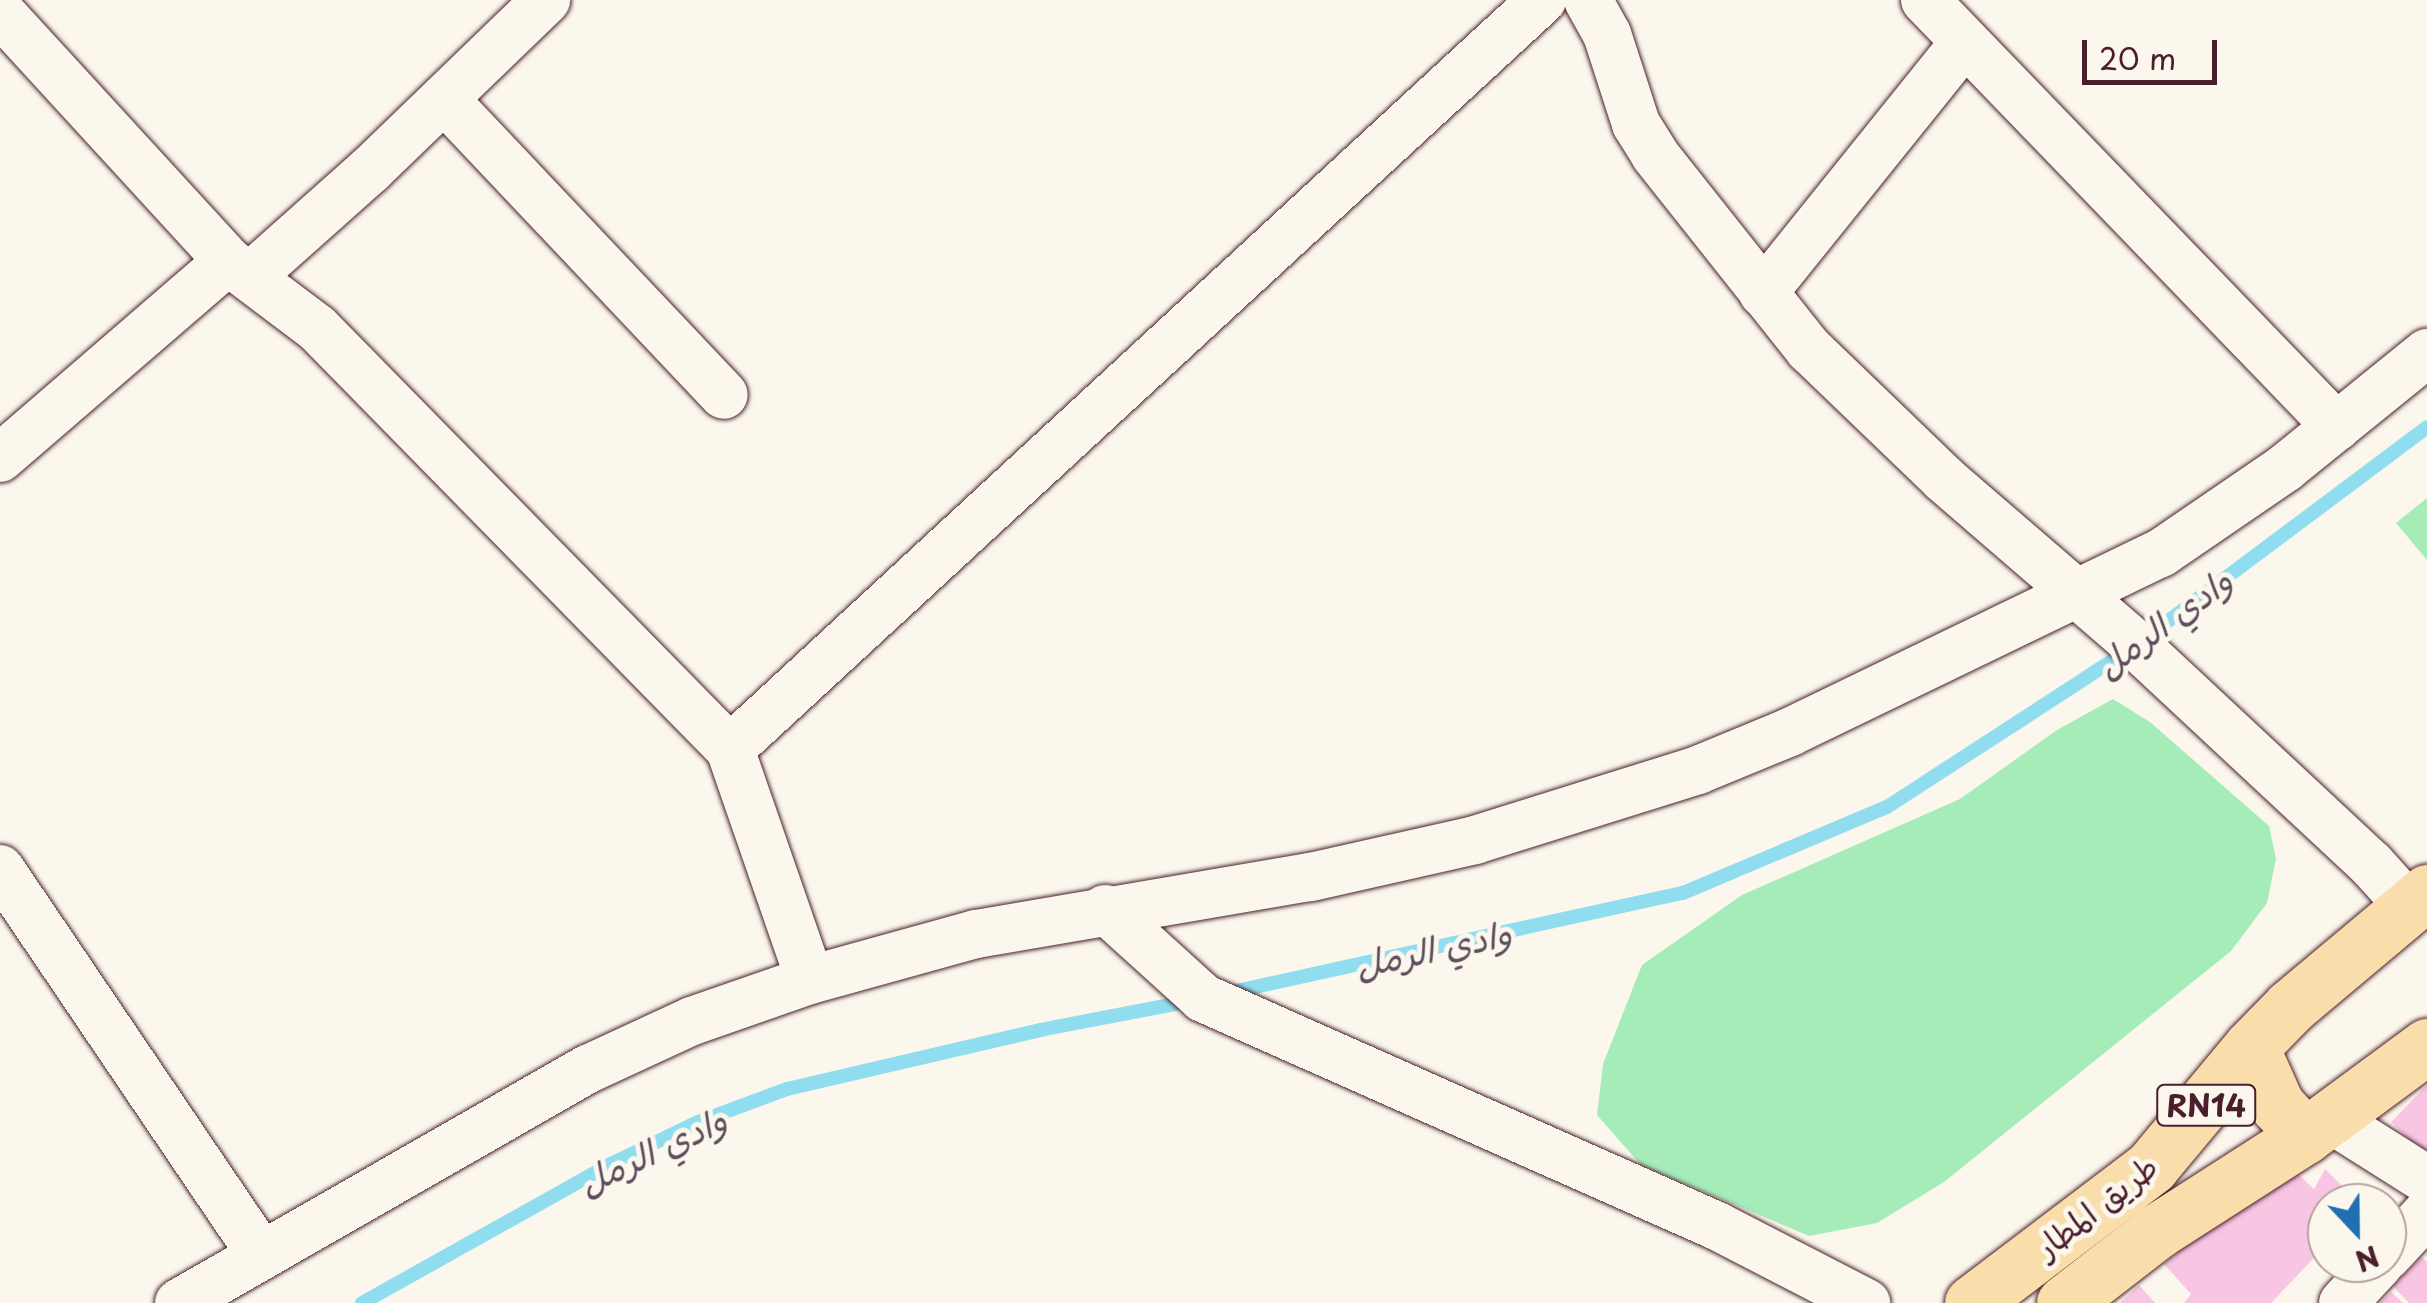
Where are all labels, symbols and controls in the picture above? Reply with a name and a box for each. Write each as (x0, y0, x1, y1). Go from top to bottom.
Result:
scale bar (2087, 20, 2222, 82)
text: 20 m (2099, 35, 2176, 80)
water label: وادي الرمل (2087, 559, 2239, 685)
water label: وادي الرمل (1351, 911, 1515, 985)
road number: RN14 (2156, 1080, 2256, 1130)
water label: وادي الرمل (571, 1098, 733, 1202)
street label: طريق المطار (2027, 1146, 2165, 1266)
north arrow (2307, 1183, 2407, 1283)
text: N (2349, 1235, 2386, 1284)

